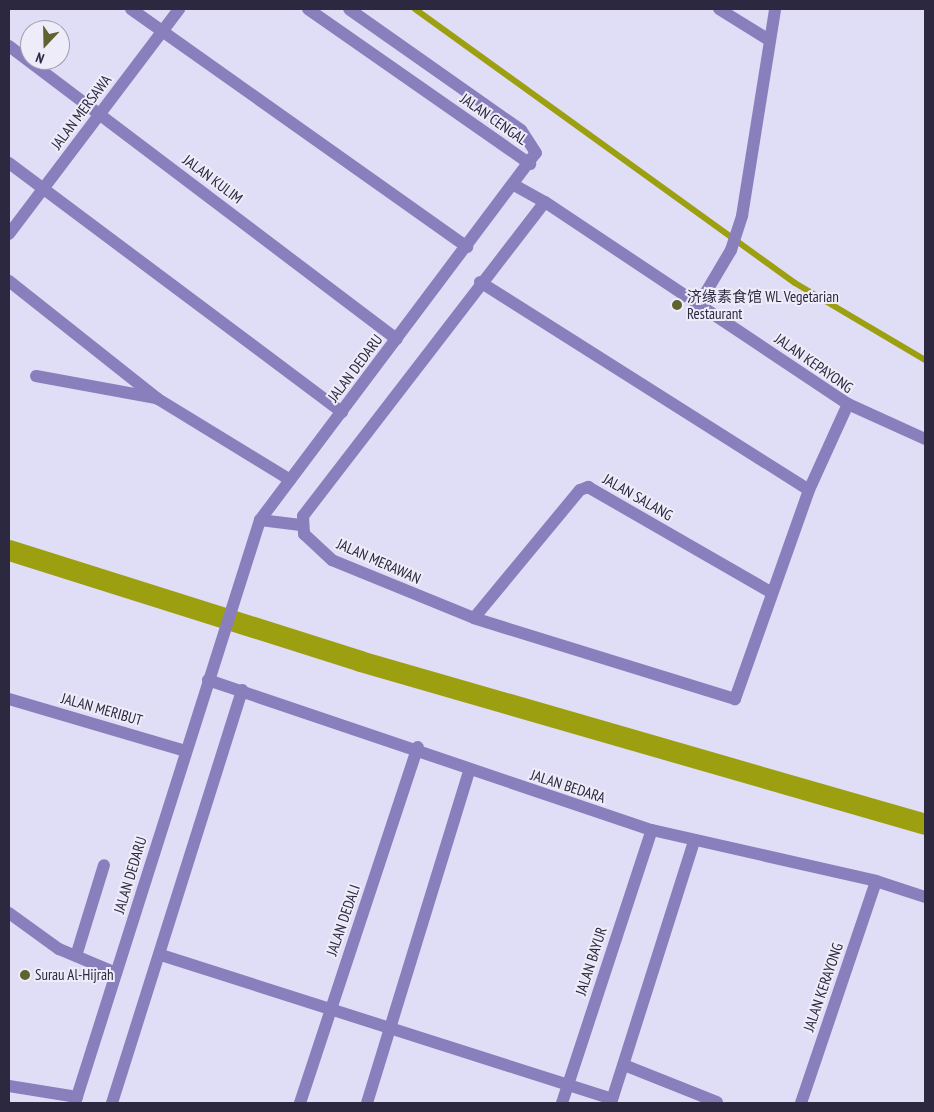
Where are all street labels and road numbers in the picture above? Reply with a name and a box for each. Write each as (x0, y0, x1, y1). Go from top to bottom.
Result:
street label: JALAN MERSAWA (47, 71, 115, 153)
street label: JALAN CENGAL (457, 89, 531, 149)
street label: JALAN KULIM (180, 151, 246, 207)
street label: JALAN KEPAYONG (771, 329, 857, 397)
street label: JALAN DEDARU (324, 331, 386, 405)
street label: JALAN SALANG (600, 470, 676, 524)
street label: JALAN MERAWAN (334, 535, 424, 587)
street label: JALAN MERIBUT (59, 689, 145, 729)
street label: JALAN BEDARA (528, 765, 608, 807)
street label: JALAN DEDARU (110, 834, 150, 916)
street label: JALAN DEDALI (322, 882, 364, 958)
street label: JALAN BAYUR (572, 925, 610, 997)
street label: JALAN KERAYONG (799, 940, 847, 1034)

